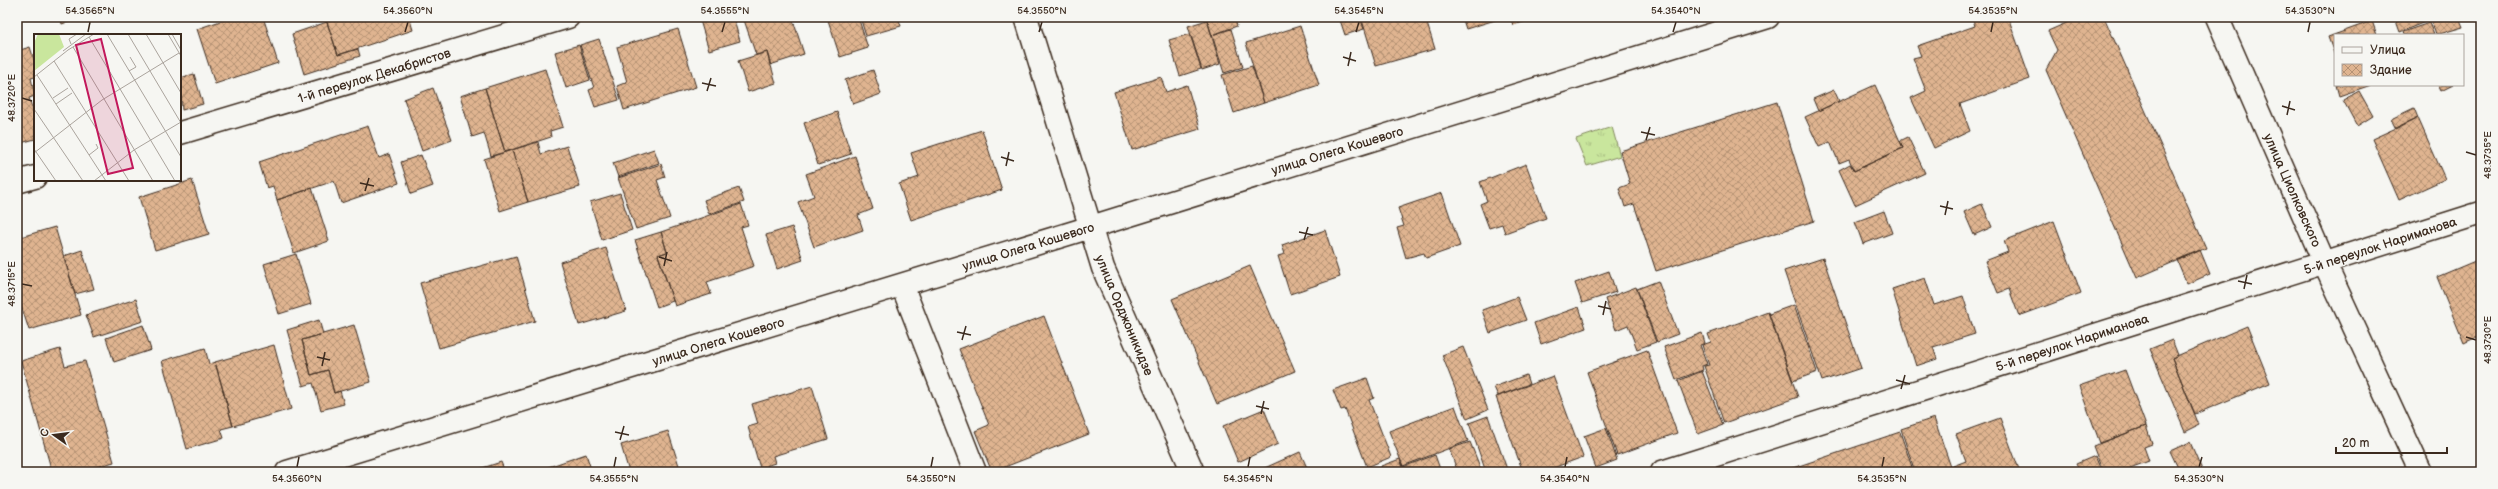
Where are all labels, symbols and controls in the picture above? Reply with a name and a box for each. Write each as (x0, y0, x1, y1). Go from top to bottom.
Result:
text: 54.3565°N (65, 5, 115, 17)
text: 54.3560°N (383, 5, 433, 17)
text: 54.3555°N (700, 5, 750, 17)
text: 54.3550°N (1017, 5, 1067, 17)
text: 54.3545°N (1334, 5, 1384, 17)
text: 54.3540°N (1651, 5, 1701, 17)
text: 54.3535°N (1968, 5, 2018, 17)
text: 54.3530°N (2285, 5, 2335, 17)
inset map (34, 34, 181, 181)
legend (2334, 34, 2464, 86)
text: Улица (2370, 43, 2406, 58)
street label: 1-й переулок Декабристов (296, 45, 453, 107)
text: Здание (2370, 63, 2412, 78)
text: 48.3720°E (6, 74, 18, 122)
street label: улица Олега Кошевого (1269, 123, 1405, 179)
street label: улица Циолковского (2260, 131, 2324, 250)
text: 48.3735°E (2482, 131, 2494, 179)
street label: 5-й переулок Нариманова (2302, 214, 2459, 278)
street label: улица Олега Кошевого (960, 219, 1096, 275)
street label: улица Орджоникидзе (1091, 253, 1157, 378)
text: 48.3715°E (6, 261, 18, 307)
street label: 5-й переулок Нариманова (1994, 311, 2151, 375)
street label: улица Олега Кошевого (650, 314, 786, 370)
text: 48.3730°E (2482, 316, 2494, 364)
north arrow (34, 415, 74, 455)
text: С (38, 427, 52, 438)
scale bar (2336, 429, 2447, 455)
text: 20 m (2342, 436, 2369, 451)
text: 54.3560°N (272, 473, 322, 485)
text: 54.3555°N (589, 473, 639, 485)
text: 54.3550°N (906, 473, 956, 485)
text: 54.3545°N (1223, 473, 1273, 485)
text: 54.3540°N (1540, 473, 1590, 485)
text: 54.3535°N (1857, 473, 1907, 485)
text: 54.3530°N (2174, 473, 2224, 485)

